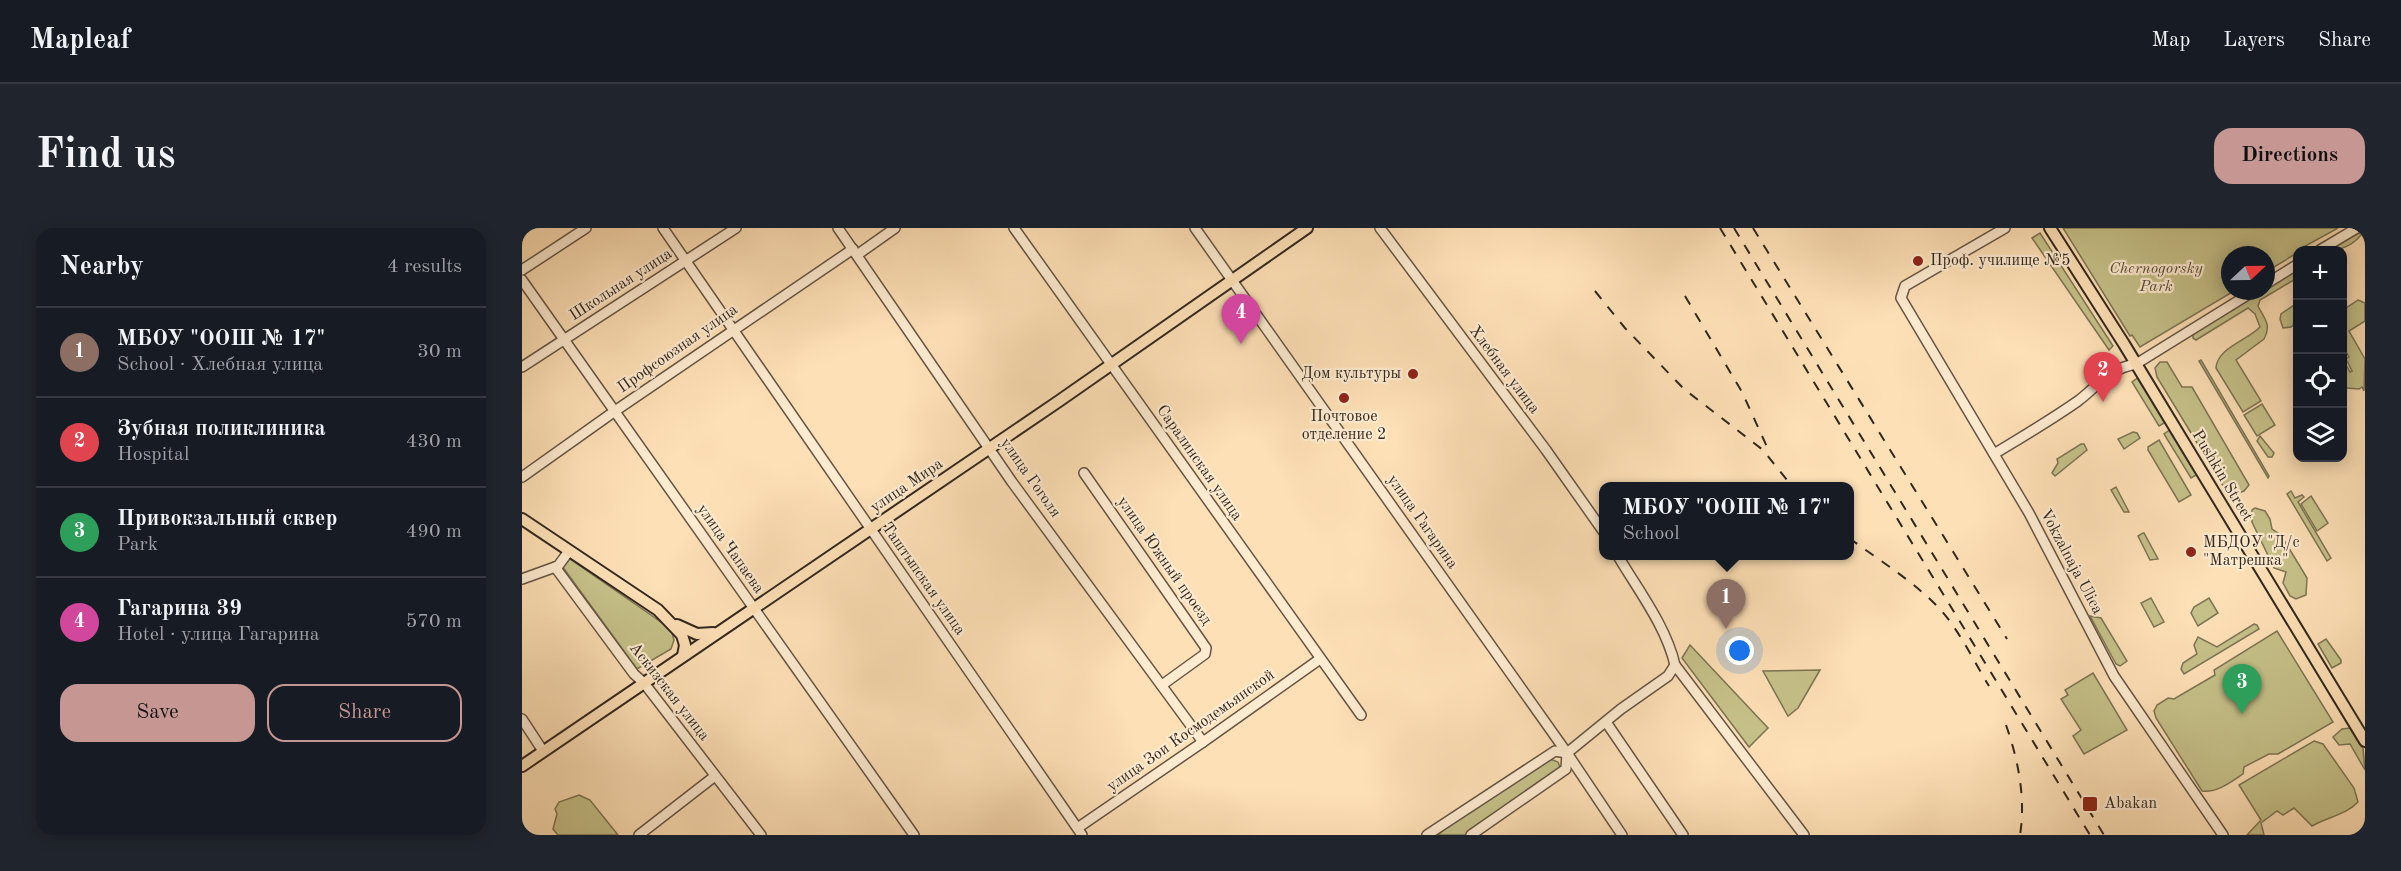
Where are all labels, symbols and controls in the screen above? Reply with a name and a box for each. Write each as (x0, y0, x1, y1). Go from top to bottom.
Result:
text: Mapleaf (30, 27, 130, 55)
text: Map (2151, 30, 2190, 51)
text: Layers (2223, 30, 2285, 51)
text: Share (2318, 30, 2371, 51)
button: Directions (2214, 128, 2365, 184)
text: Find us (36, 135, 175, 177)
street label: Школьная улица (567, 246, 675, 324)
north arrow (2221, 246, 2275, 300)
map controls (2293, 246, 2347, 462)
button: + (2293, 246, 2347, 300)
place label: Проф. училище №5 (1930, 253, 2071, 269)
text: Nearby (60, 254, 144, 280)
marker: Проф. училище №5 (1911, 254, 1925, 268)
text: 4 results (387, 257, 462, 277)
park label: Chernogorsky Park (2109, 261, 2204, 295)
pin: 4 (1222, 294, 1260, 344)
button: − (2293, 300, 2347, 354)
street label: Профсоюзная улица (615, 302, 741, 396)
street label: Хлебная улица (1466, 323, 1542, 417)
text: МБОУ "ООШ № 17" (117, 328, 325, 350)
text: 1 (74, 342, 85, 362)
text: 30 m (417, 342, 462, 362)
pin: 2 (2084, 352, 2122, 402)
button: locate (2293, 354, 2347, 408)
text: School · Хлебная улица (117, 355, 323, 375)
place label: Дом культуры (1302, 366, 1401, 382)
marker: Дом культуры (1406, 367, 1420, 381)
marker: Почтовое отделение 2 (1337, 391, 1351, 405)
street label: Саралинская улица (1153, 402, 1245, 524)
button: layers (2293, 408, 2347, 462)
place label: Почтовое отделение 2 (1302, 409, 1386, 443)
text: Зубная поликлиника (117, 418, 326, 440)
street label: Pushkin Street (2189, 428, 2256, 525)
text: 2 (74, 432, 85, 452)
text: 430 m (406, 432, 462, 452)
street label: улица Гоголя (997, 435, 1063, 521)
text: Hospital (117, 445, 189, 465)
street label: улица Мира (868, 456, 946, 516)
street label: улица Гагарина (1384, 472, 1460, 572)
popup (1599, 482, 1854, 560)
street label: улица Южный проезд (1114, 494, 1214, 628)
text: МБОУ "ООШ № 17" (1622, 497, 1831, 519)
street label: улица Чапаева (693, 502, 767, 597)
street label: Vokzalnaja Ulica (2037, 507, 2105, 617)
text: Привокзальный сквер (117, 508, 337, 530)
street label: Таштыпская улица (878, 520, 968, 638)
text: 3 (74, 522, 85, 542)
text: 490 m (406, 522, 462, 542)
text: School (1622, 524, 1680, 544)
text: Park (117, 535, 158, 555)
place label: МБДОУ "Д/с "Матрешка" (2203, 535, 2300, 569)
marker: МБДОУ "Д/с "Матрешка" (2184, 545, 2198, 559)
pin: 1 (1706, 580, 1746, 629)
text: Гагарина 39 (117, 598, 242, 620)
text: 4 (74, 612, 85, 632)
text: 570 m (406, 612, 462, 632)
text: Hotel · улица Гагарина (117, 625, 320, 645)
your location (1725, 636, 1754, 665)
street label: Аскизская улица (626, 640, 712, 744)
pin: 3 (2222, 664, 2262, 714)
street label: улица Зои Космодемьянской (1104, 667, 1278, 795)
button: Save (60, 684, 255, 742)
button: Share (267, 684, 462, 742)
marker: Abakan (2081, 795, 2099, 813)
place label: Abakan (2104, 796, 2158, 812)

